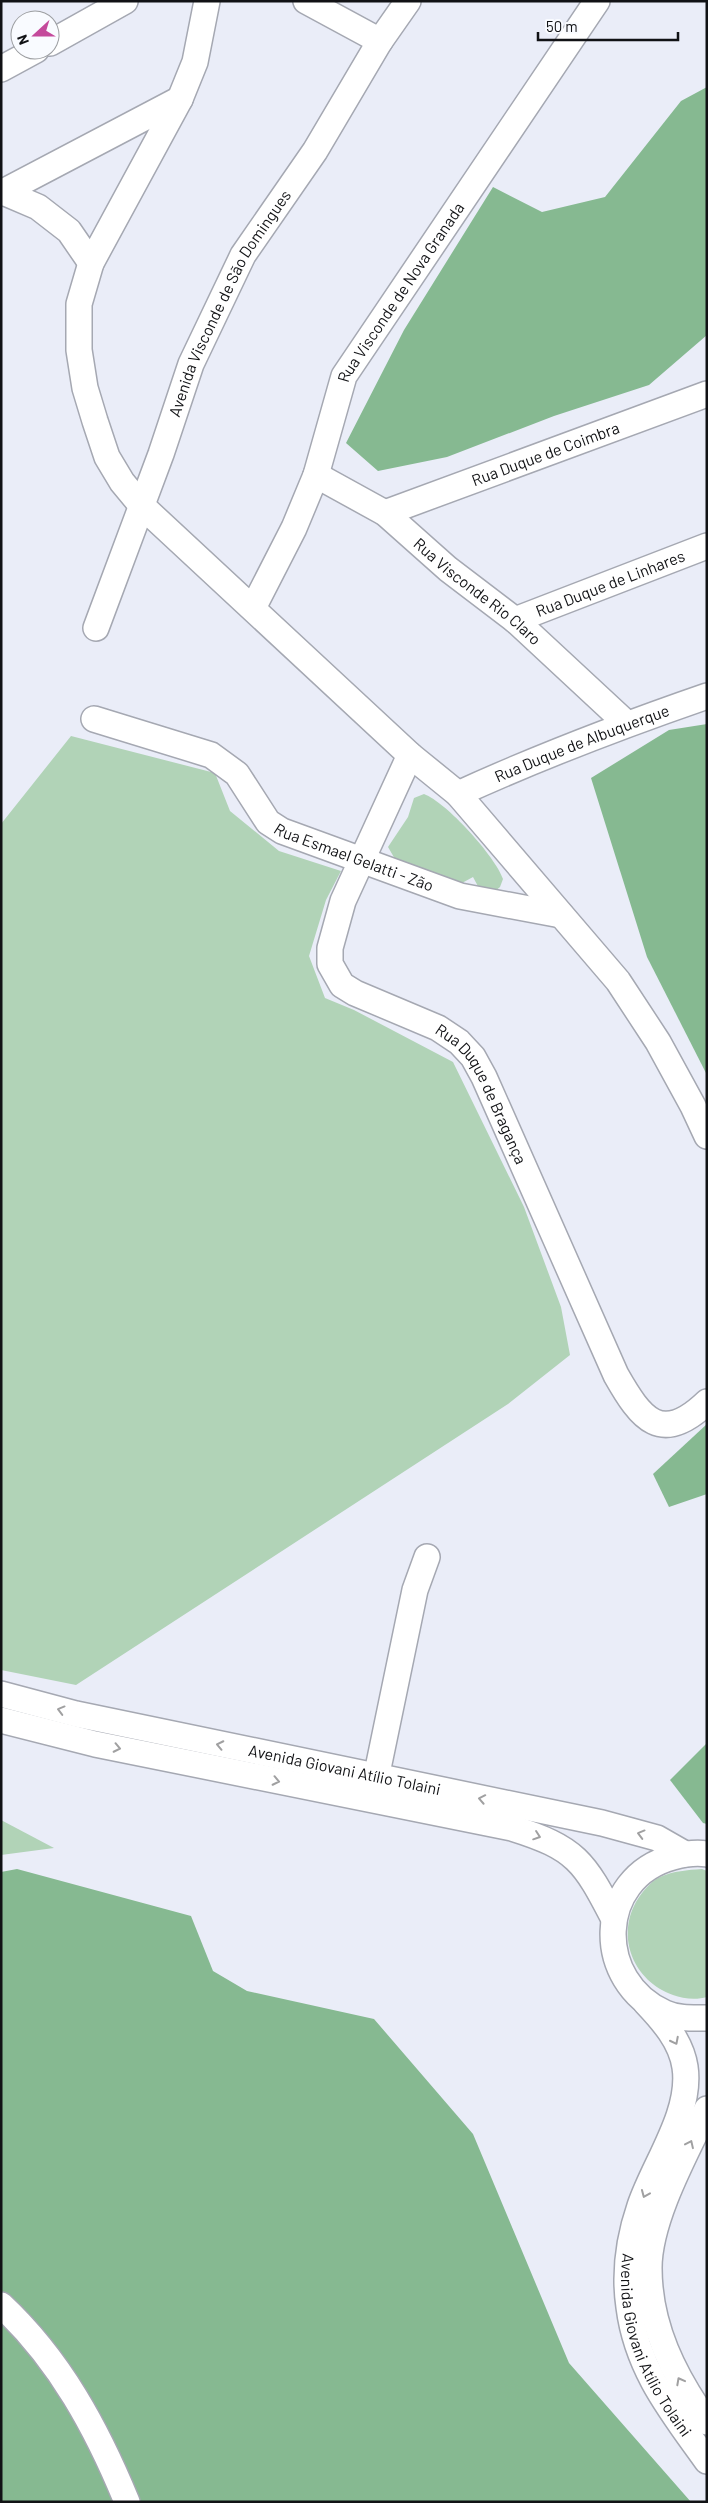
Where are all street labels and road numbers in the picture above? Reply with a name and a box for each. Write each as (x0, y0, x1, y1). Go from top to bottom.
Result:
street label: Avenida Visconde de São Domingues (164, 186, 294, 419)
street label: Rua Visconde de Nova Granada (333, 198, 467, 384)
street label: Rua Duque de Coimbra (469, 417, 622, 489)
street label: Rua Visconde Rio Claro (410, 533, 545, 649)
street label: Rua Duque de Linhares (533, 546, 687, 620)
street label: Rua Duque de Albuquerque (491, 700, 672, 786)
street label: Rua Esmael Gelatti - Zão (271, 819, 436, 895)
street label: Rua Duque de Bragança (432, 1019, 531, 1167)
street label: Avenida Giovani Atílio Tolaini (247, 1740, 443, 1798)
street label: Avenida Giovani Atílio Tolaini (618, 2253, 696, 2440)

